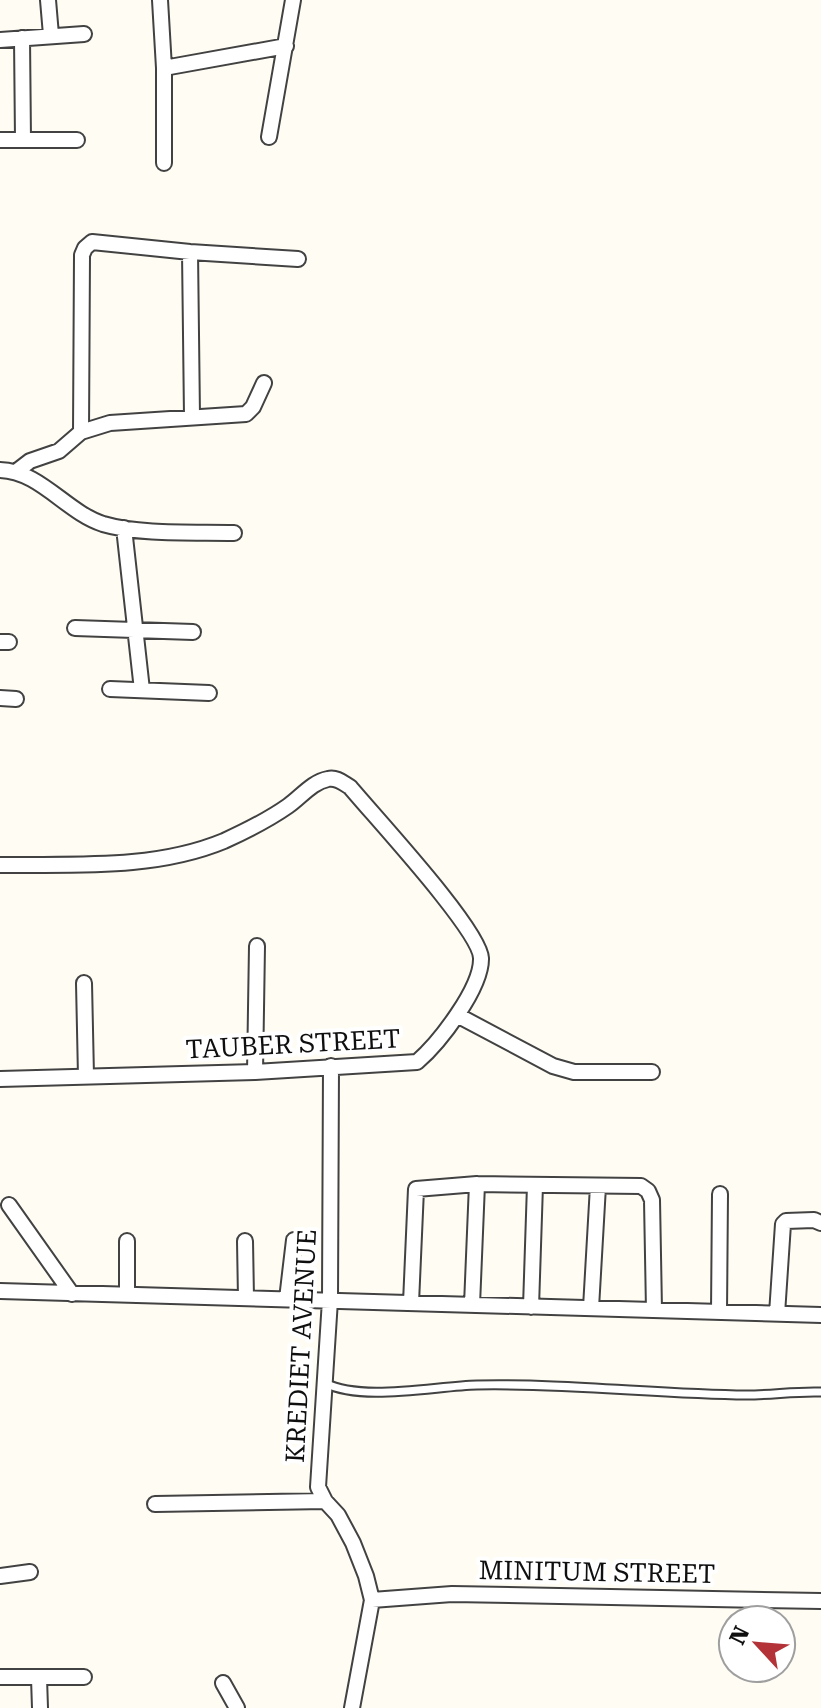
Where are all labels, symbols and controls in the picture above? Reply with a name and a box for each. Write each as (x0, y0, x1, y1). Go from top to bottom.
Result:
street label: TAUBER STREET (185, 1023, 401, 1065)
street label: KREDIET AVENUE (280, 1228, 322, 1464)
street label: MINITUM STREET (478, 1555, 716, 1589)
north arrow (717, 1604, 797, 1684)
text: N (725, 1622, 754, 1649)

